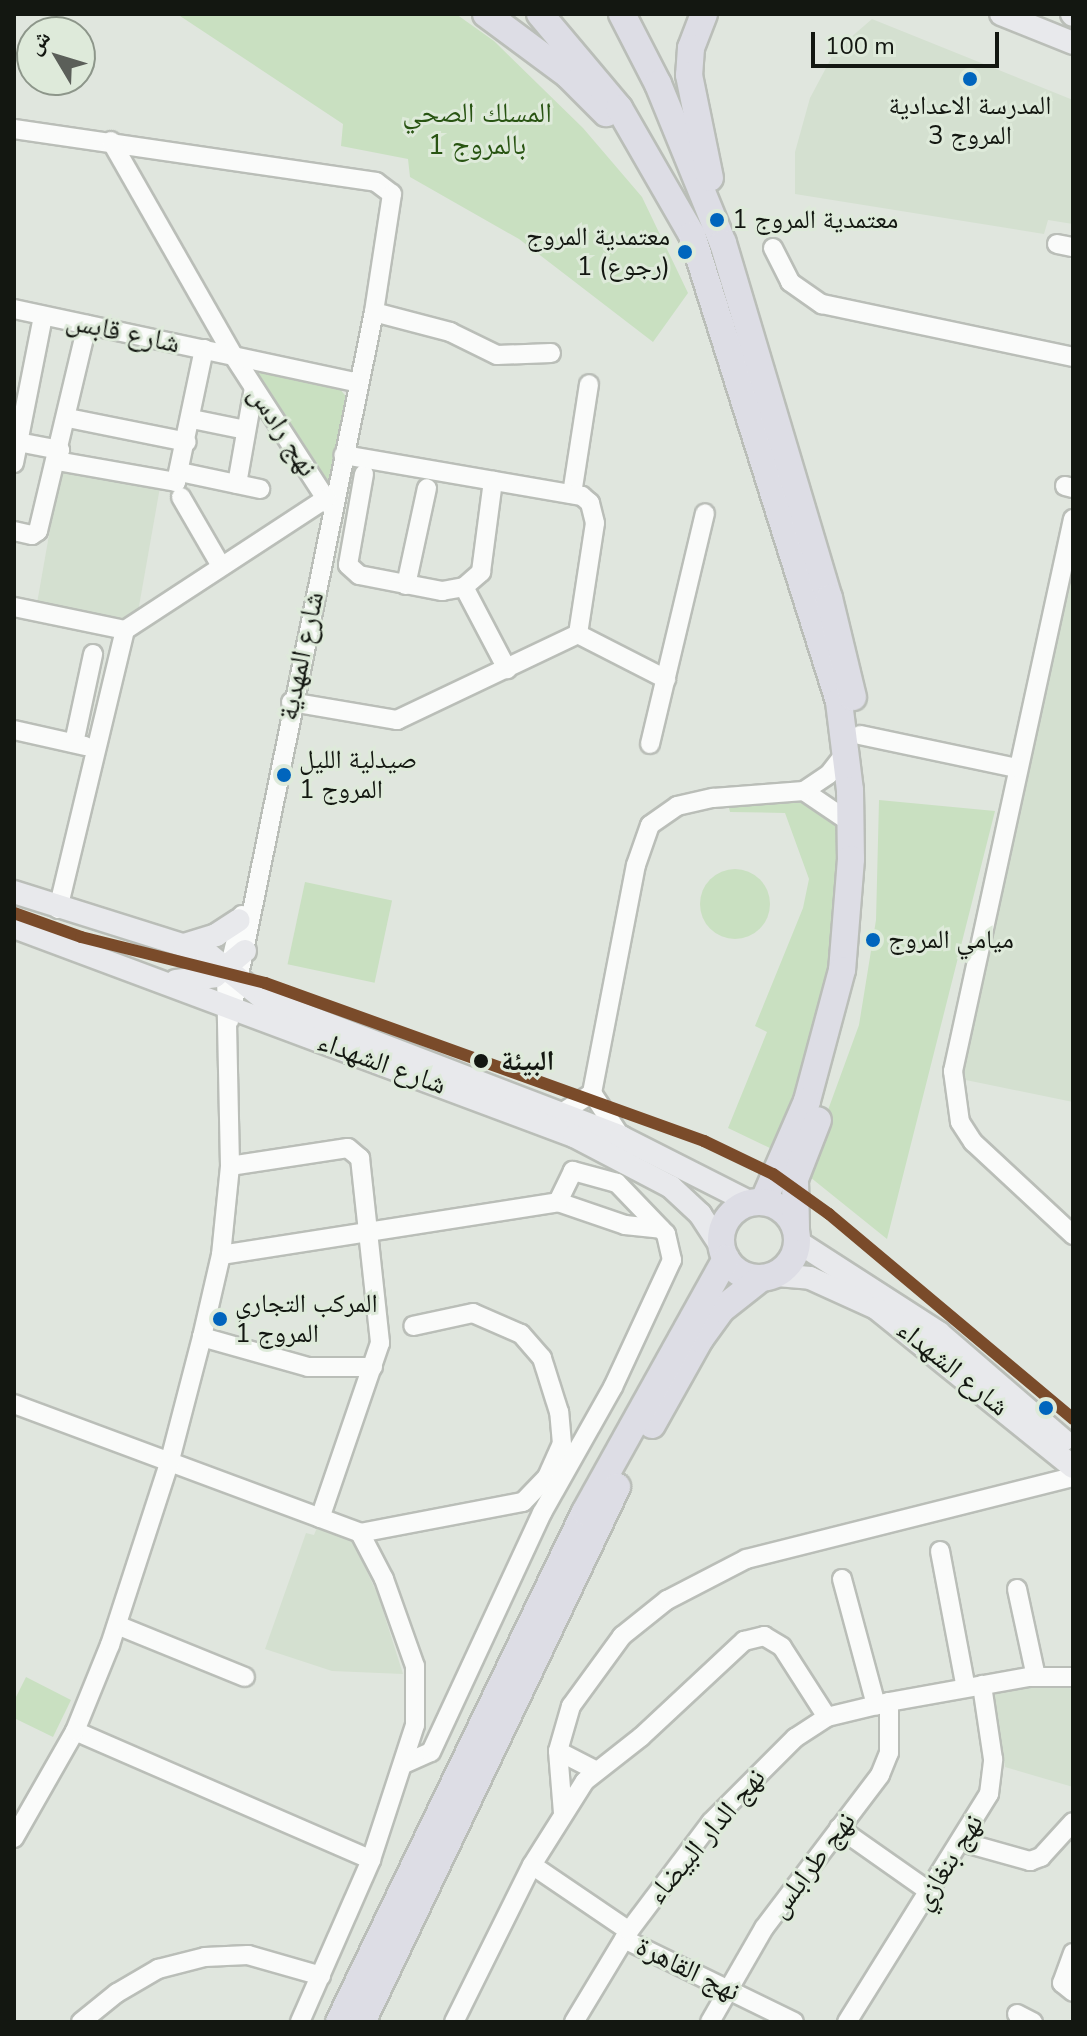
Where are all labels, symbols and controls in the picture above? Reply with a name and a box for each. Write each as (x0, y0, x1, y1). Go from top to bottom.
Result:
north arrow (16, 16, 96, 96)
scale bar (815, 16, 1003, 66)
text: ش (20, 24, 58, 61)
text: 100 m (825, 30, 895, 62)
marker: المدرسة الاعدادية المروج 3 (962, 71, 978, 87)
place label: المدرسة الاعدادية المروج 3 (888, 90, 1052, 152)
park label: المسلك الصحي بالمروج 1 (402, 96, 552, 162)
place label: معتمدية المروج 1 (732, 204, 898, 236)
marker: معتمدية المروج 1 (709, 212, 725, 228)
place label: معتمدية المروج 1 (رجوع) (526, 221, 670, 282)
marker: معتمدية المروج 1 (رجوع) (677, 244, 693, 260)
street label: شارع قابس (63, 304, 183, 360)
street label: نهج رادس (241, 379, 325, 483)
street label: شارع المهدية (271, 589, 331, 723)
place label: صيدلية الليل المروج 1 (299, 744, 417, 806)
marker: صيدلية الليل المروج 1 (276, 767, 292, 783)
place label: ميامي المروج (888, 924, 1014, 956)
marker: ميامي المروج (865, 932, 881, 948)
street label: شارع الشهداء (313, 1024, 451, 1102)
place label: البيئة (501, 1044, 555, 1078)
marker: البيئة (468, 1048, 494, 1074)
place label: المركب التجاري المروج 1 (235, 1288, 378, 1350)
marker: المركب التجاري المروج 1 (212, 1311, 228, 1327)
street label: شارع الشهداء (890, 1313, 1016, 1423)
unlabelled marker (1038, 1400, 1054, 1416)
street label: نهج الدار البيضاء (640, 1761, 772, 1911)
street label: نهج طرابلس (761, 1805, 863, 1925)
street label: نهج بنغازي (905, 1808, 991, 1916)
street label: نهج القاهرة (630, 1929, 746, 2009)

